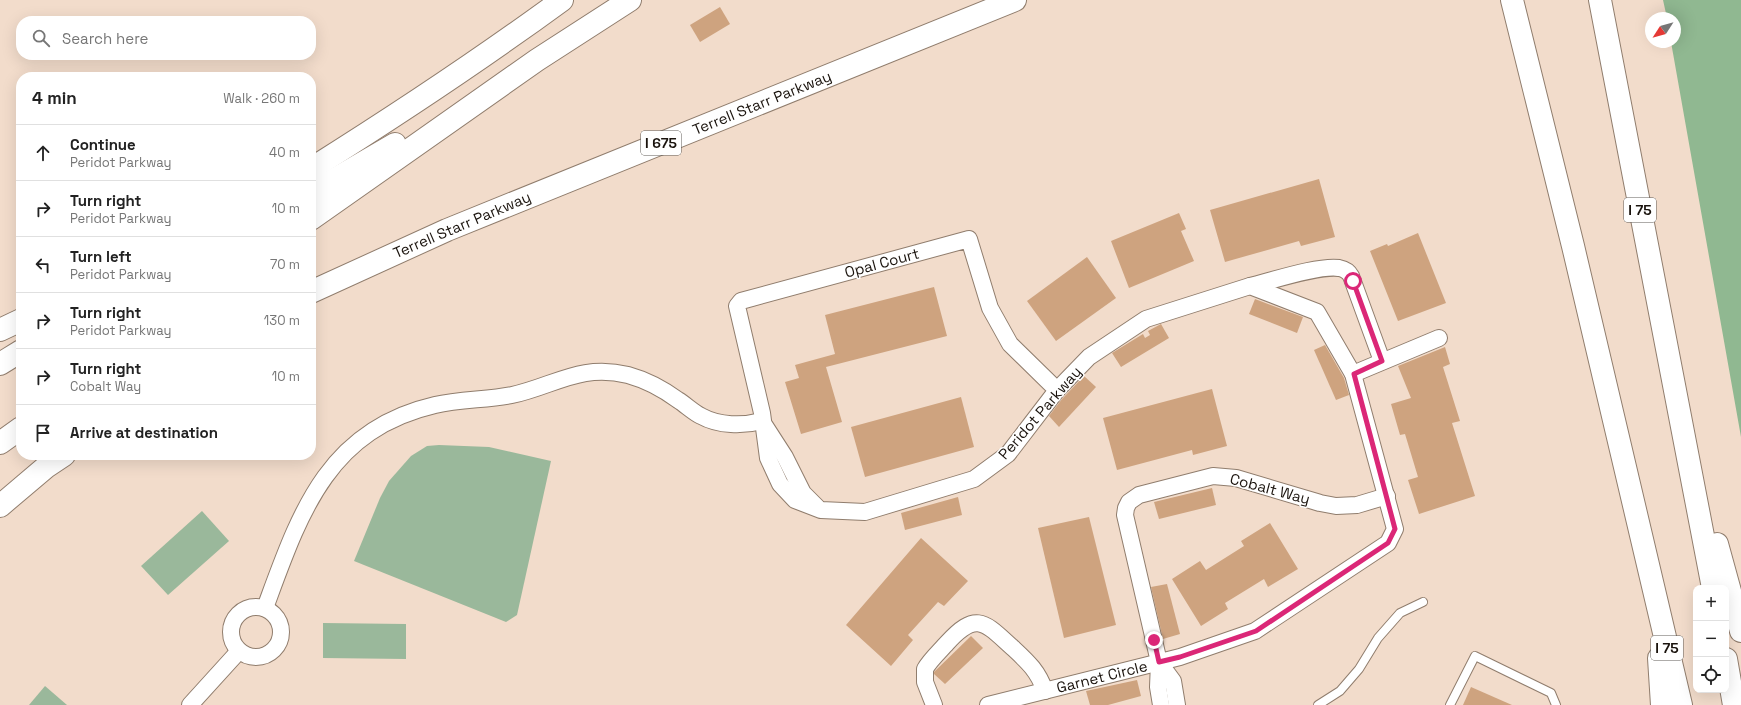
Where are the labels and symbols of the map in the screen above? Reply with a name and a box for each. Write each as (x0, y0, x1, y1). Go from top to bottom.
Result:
north arrow (1645, 12, 1681, 48)
street label: Terrell Starr Parkway (690, 66, 834, 139)
road number: I 675 (641, 131, 681, 155)
street label: Terrell Starr Parkway (390, 187, 534, 262)
road number: I 75 (1624, 198, 1656, 222)
street label: Opal Court (842, 243, 921, 282)
route start (1344, 272, 1362, 290)
street label: Peridot Parkway (994, 362, 1085, 463)
street label: Cobalt Way (1228, 469, 1312, 508)
route end (1145, 631, 1163, 649)
road number: I 75 (1651, 636, 1683, 660)
street label: Garnet Circle (1054, 656, 1149, 697)

